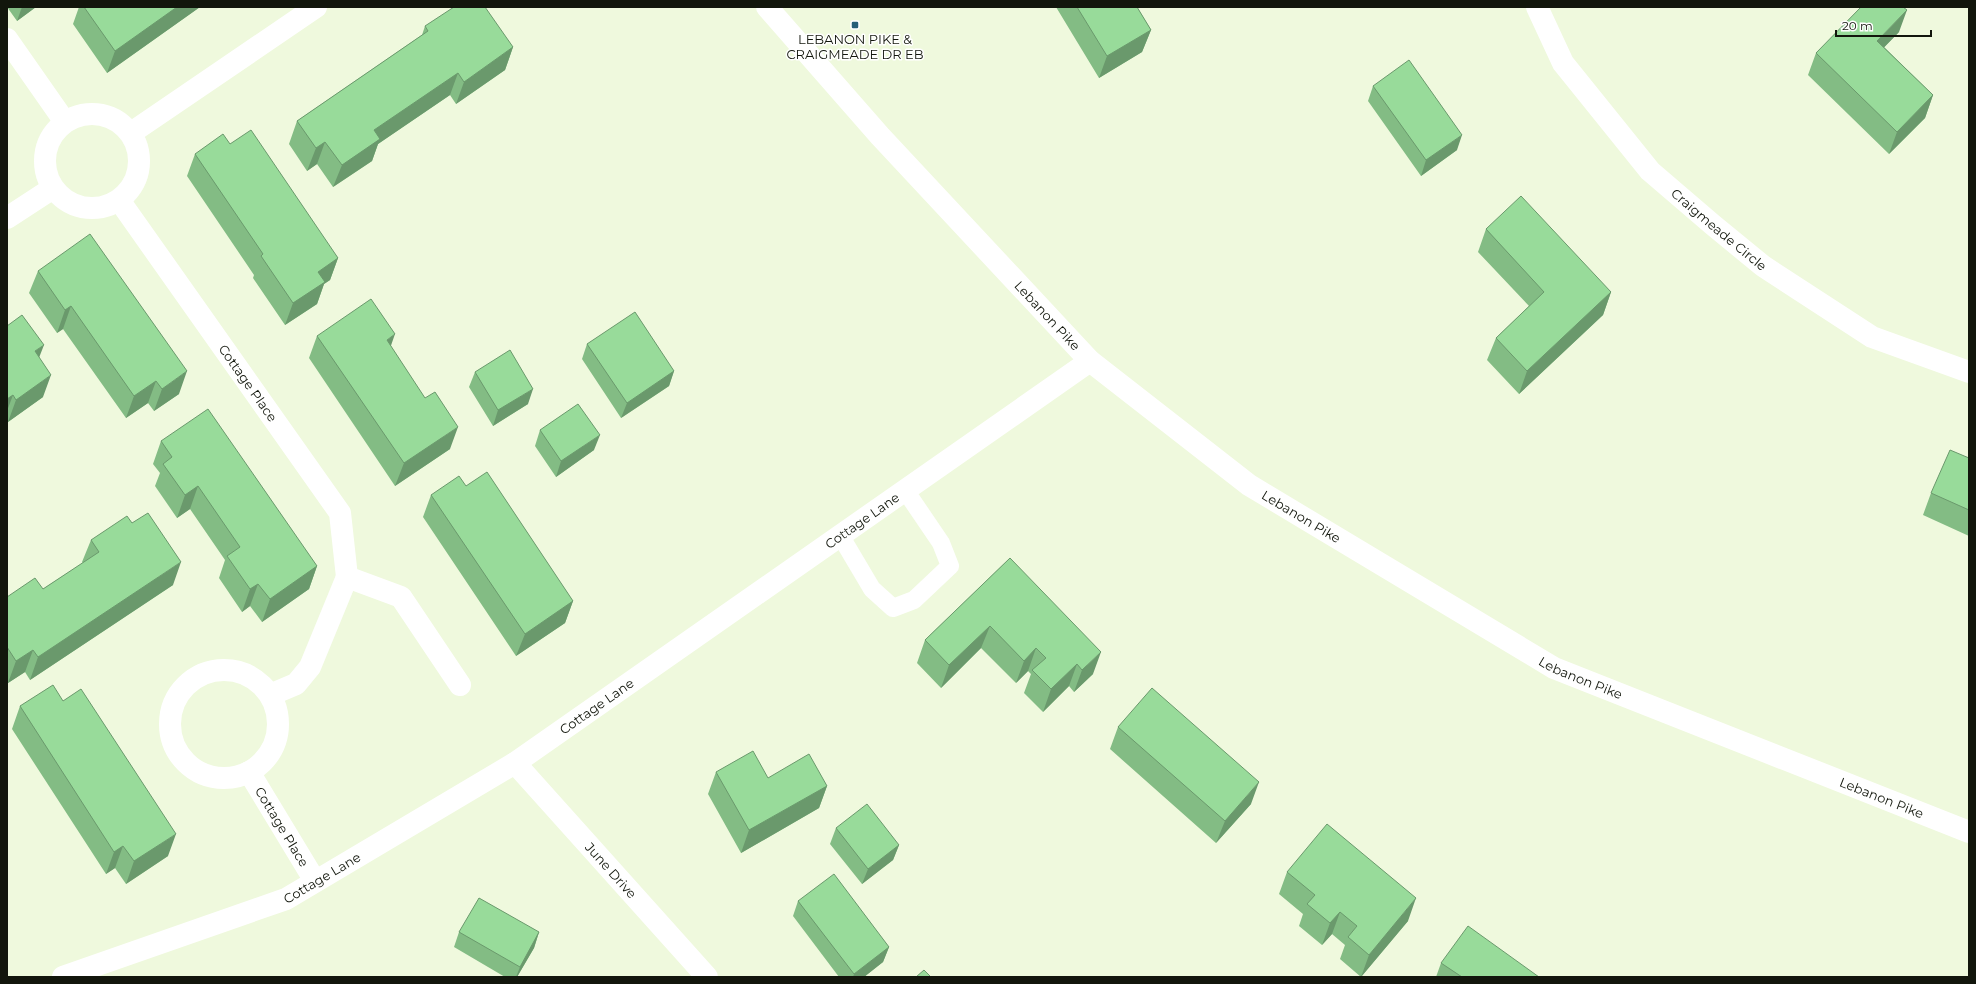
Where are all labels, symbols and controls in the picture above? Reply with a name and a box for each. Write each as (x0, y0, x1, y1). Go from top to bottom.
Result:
scale bar (1836, 12, 1931, 38)
text: 20 m (1842, 18, 1873, 33)
marker: LEBANON PIKE & CRAIGMEADE DR EB (850, 20, 860, 30)
place label: LEBANON PIKE & CRAIGMEADE DR EB (786, 31, 924, 62)
street label: Craigmeade Circle (1668, 185, 1770, 274)
street label: Lebanon Pike (1011, 277, 1084, 354)
street label: Cottage Place (216, 341, 281, 425)
street label: Lebanon Pike (1259, 487, 1344, 546)
street label: Cottage Lane (822, 489, 902, 552)
street label: Lebanon Pike (1536, 653, 1625, 702)
street label: Cottage Lane (556, 674, 637, 738)
street label: Lebanon Pike (1837, 774, 1926, 821)
street label: Cottage Place (252, 784, 313, 870)
street label: June Drive (581, 838, 640, 901)
street label: Cottage Lane (280, 849, 364, 907)

